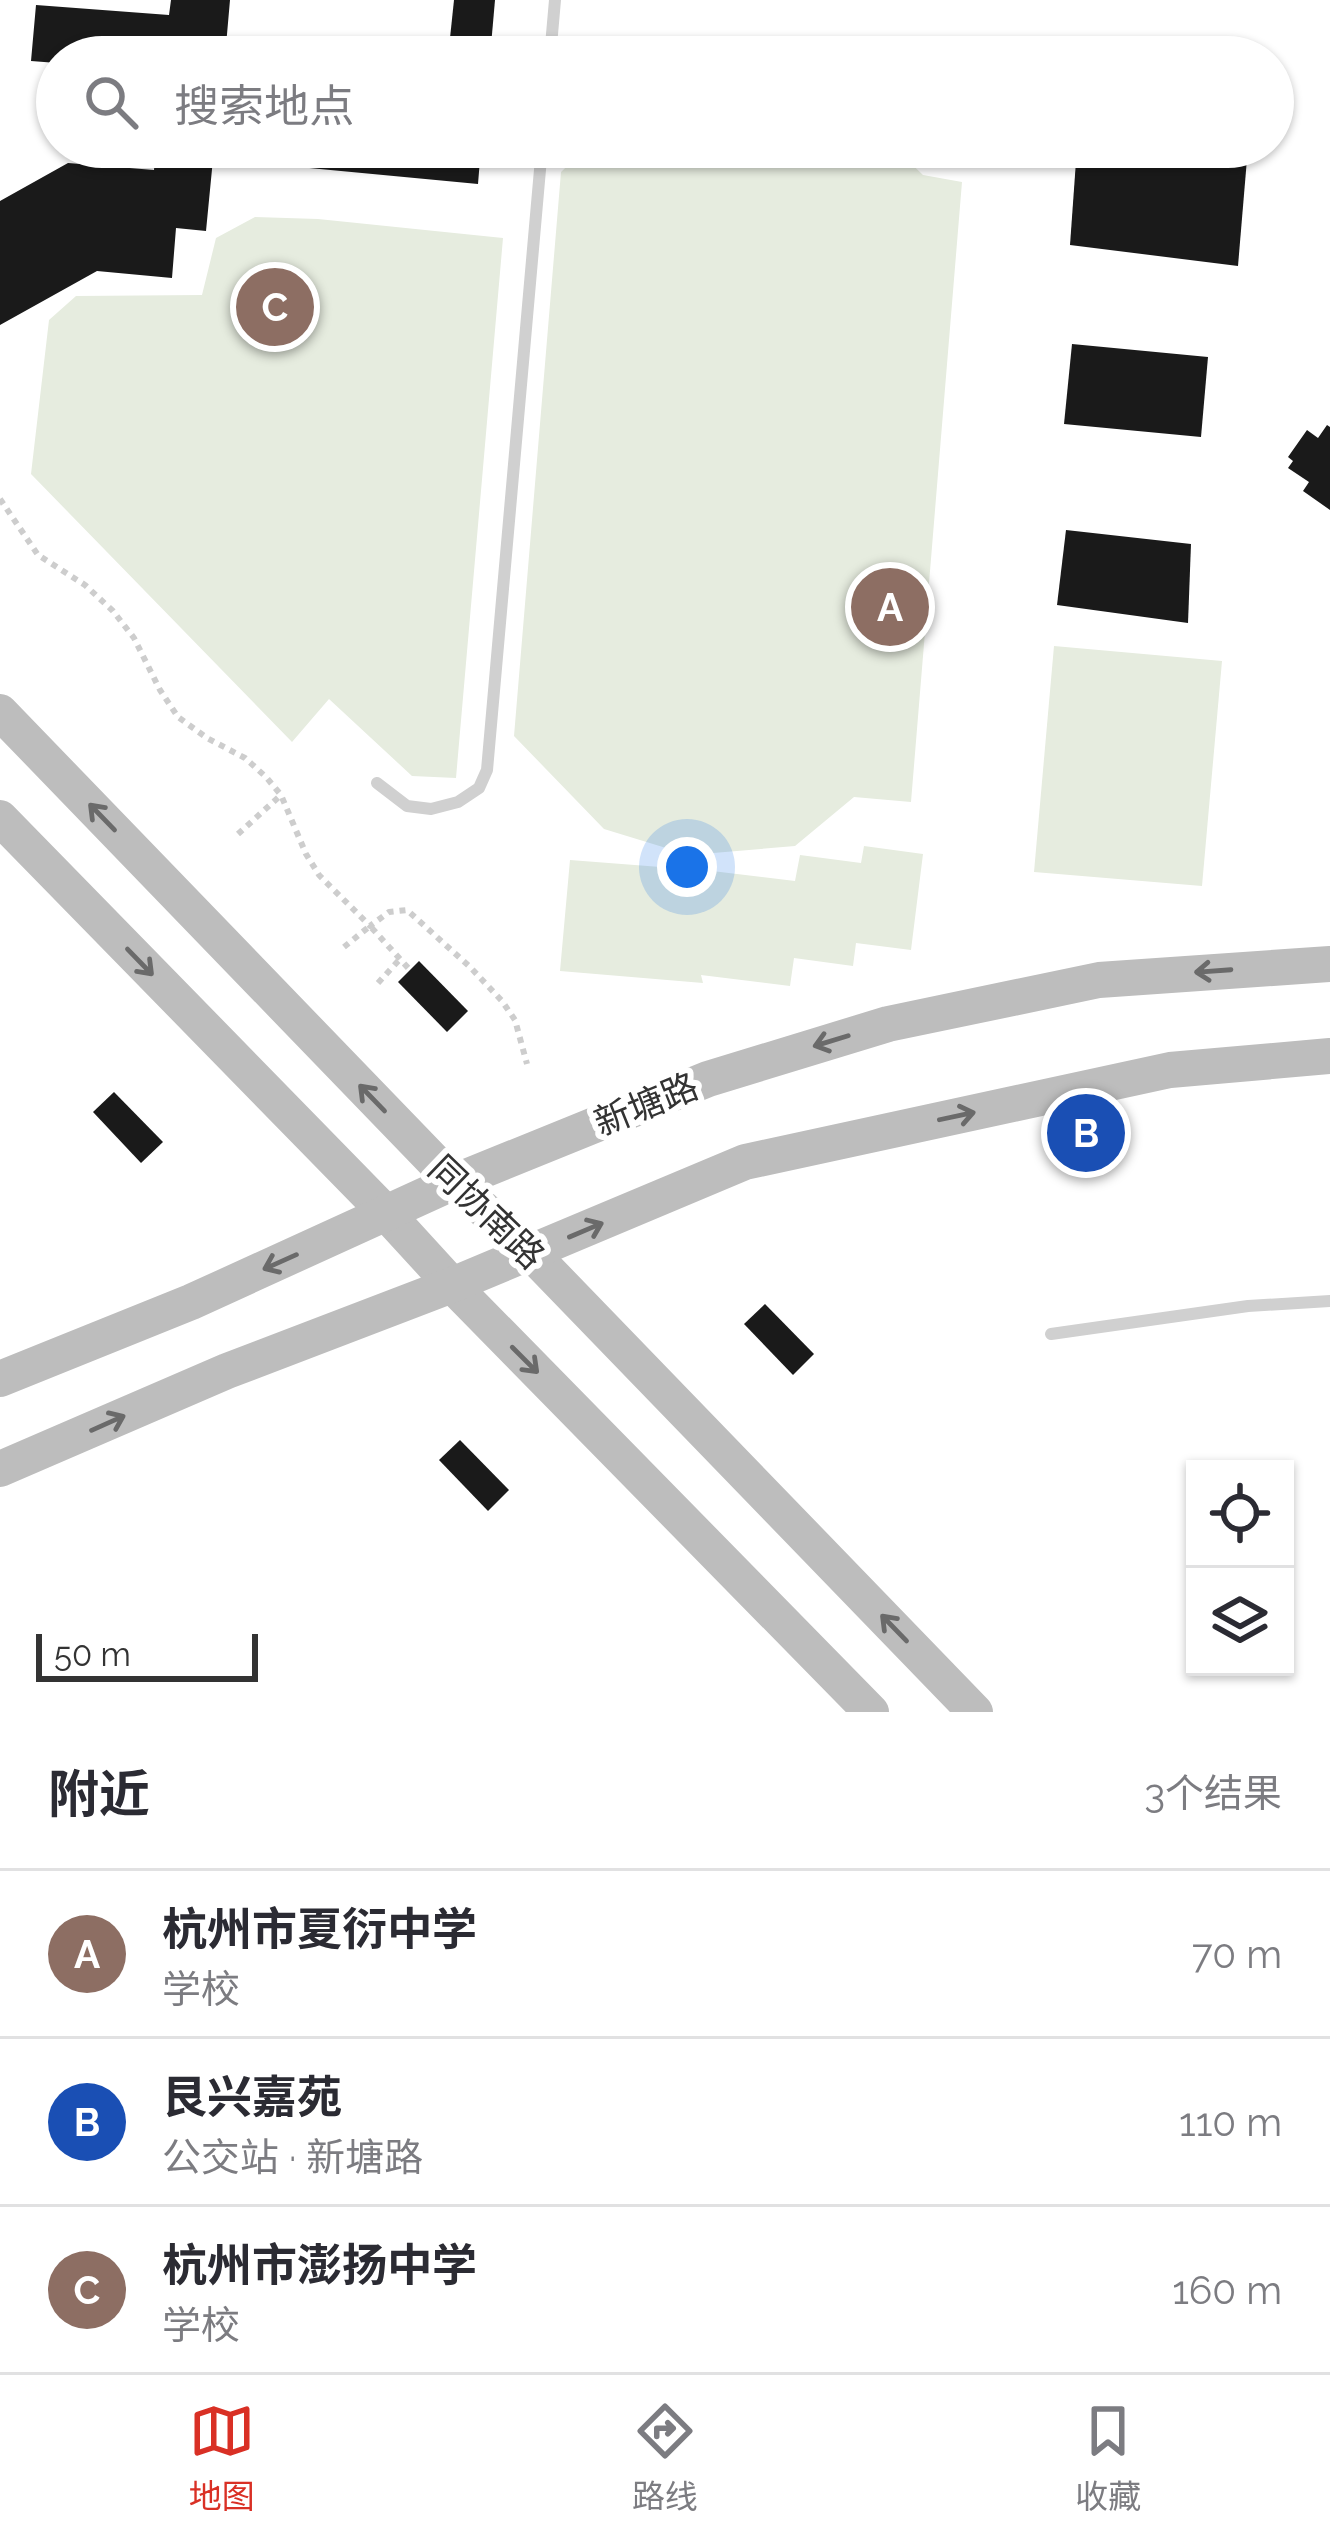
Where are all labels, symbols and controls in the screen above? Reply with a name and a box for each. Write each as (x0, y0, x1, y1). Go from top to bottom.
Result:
search box (36, 36, 1294, 168)
icon: search (78, 69, 144, 135)
text: 搜索地点 (174, 80, 354, 133)
pin: C (236, 262, 314, 352)
pin: A (851, 562, 929, 652)
one-way arrow (88, 803, 116, 832)
your location (657, 837, 717, 897)
one-way arrow (126, 947, 154, 976)
one-way arrow (1194, 960, 1233, 983)
one-way arrow (813, 1032, 851, 1054)
street label: 新塘路 (588, 1064, 704, 1144)
one-way arrow (359, 1084, 387, 1113)
pin: B (1047, 1088, 1125, 1178)
one-way arrow (937, 1104, 976, 1126)
street label: 同协南路 (421, 1147, 553, 1277)
one-way arrow (567, 1217, 603, 1239)
one-way arrow (263, 1253, 299, 1275)
one-way arrow (511, 1345, 539, 1374)
one-way arrow (88, 1411, 125, 1432)
map controls (1186, 1460, 1294, 1676)
button: locate (1186, 1460, 1294, 1568)
button: layers (1186, 1568, 1294, 1676)
one-way arrow (880, 1614, 909, 1643)
scale bar (36, 1628, 258, 1681)
text: 50 m (54, 1635, 131, 1674)
text: 附近 (48, 1764, 150, 1824)
text: 3个结果 (1144, 1770, 1282, 1816)
text: 杭州市夏衍中学 (162, 1903, 477, 1956)
text: A (74, 1931, 100, 1977)
text: 70 m (1192, 1931, 1282, 1977)
text: 学校 (162, 1966, 240, 2012)
text: 艮兴嘉苑 (162, 2071, 342, 2124)
text: B (74, 2099, 100, 2145)
text: 110 m (1179, 2099, 1282, 2145)
text: 公交站 · 新塘路 (162, 2134, 423, 2180)
text: 杭州市澎扬中学 (162, 2239, 477, 2292)
text: C (74, 2267, 100, 2313)
text: 160 m (1172, 2267, 1282, 2313)
text: 学校 (162, 2302, 240, 2348)
tab: 地图 (189, 2398, 255, 2518)
tab: 路线 (632, 2398, 698, 2518)
tab: 收藏 (1075, 2398, 1141, 2518)

